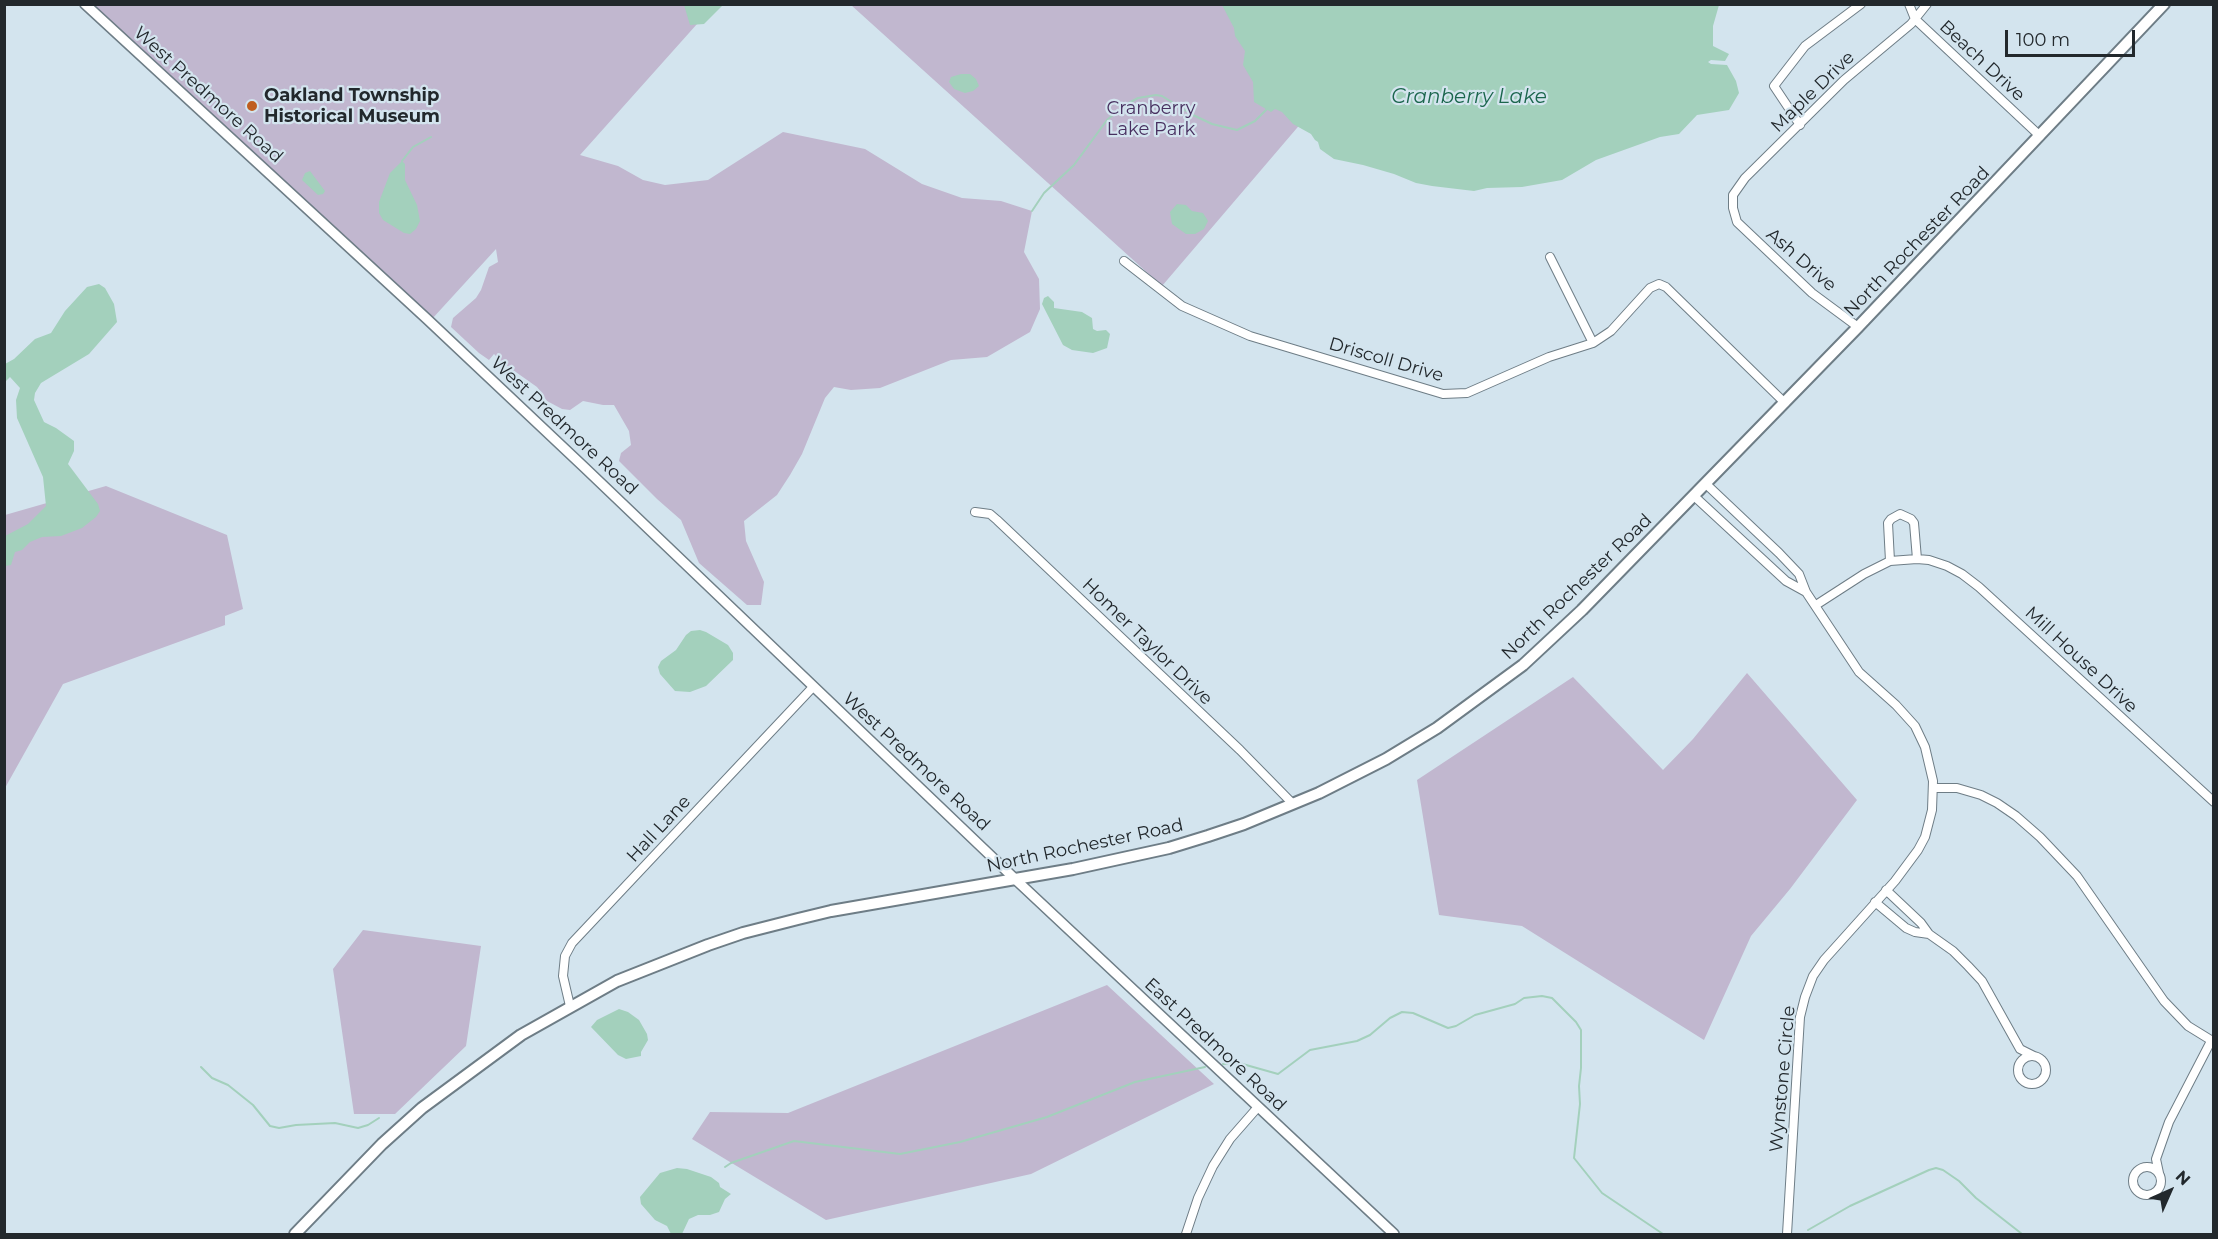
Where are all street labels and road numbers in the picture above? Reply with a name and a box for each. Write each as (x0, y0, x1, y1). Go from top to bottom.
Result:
street label: Beach Drive (1935, 16, 2029, 106)
street label: West Predmore Road (129, 22, 287, 168)
street label: Maple Drive (1767, 47, 1859, 137)
street label: North Rochester Road (1840, 162, 1994, 322)
street label: Ash Drive (1762, 224, 1840, 296)
street label: Driscoll Drive (1326, 333, 1446, 387)
street label: West Predmore Road (486, 352, 642, 500)
street label: North Rochester Road (1497, 510, 1657, 664)
street label: Homer Taylor Drive (1077, 574, 1217, 710)
street label: Mill House Drive (2020, 602, 2142, 718)
street label: West Predmore Road (838, 688, 994, 836)
street label: Hall Lane (622, 791, 696, 867)
street label: North Rochester Road (985, 815, 1185, 877)
street label: East Predmore Road (1140, 974, 1290, 1116)
street label: Wynstone Circle (1766, 1005, 1800, 1153)

